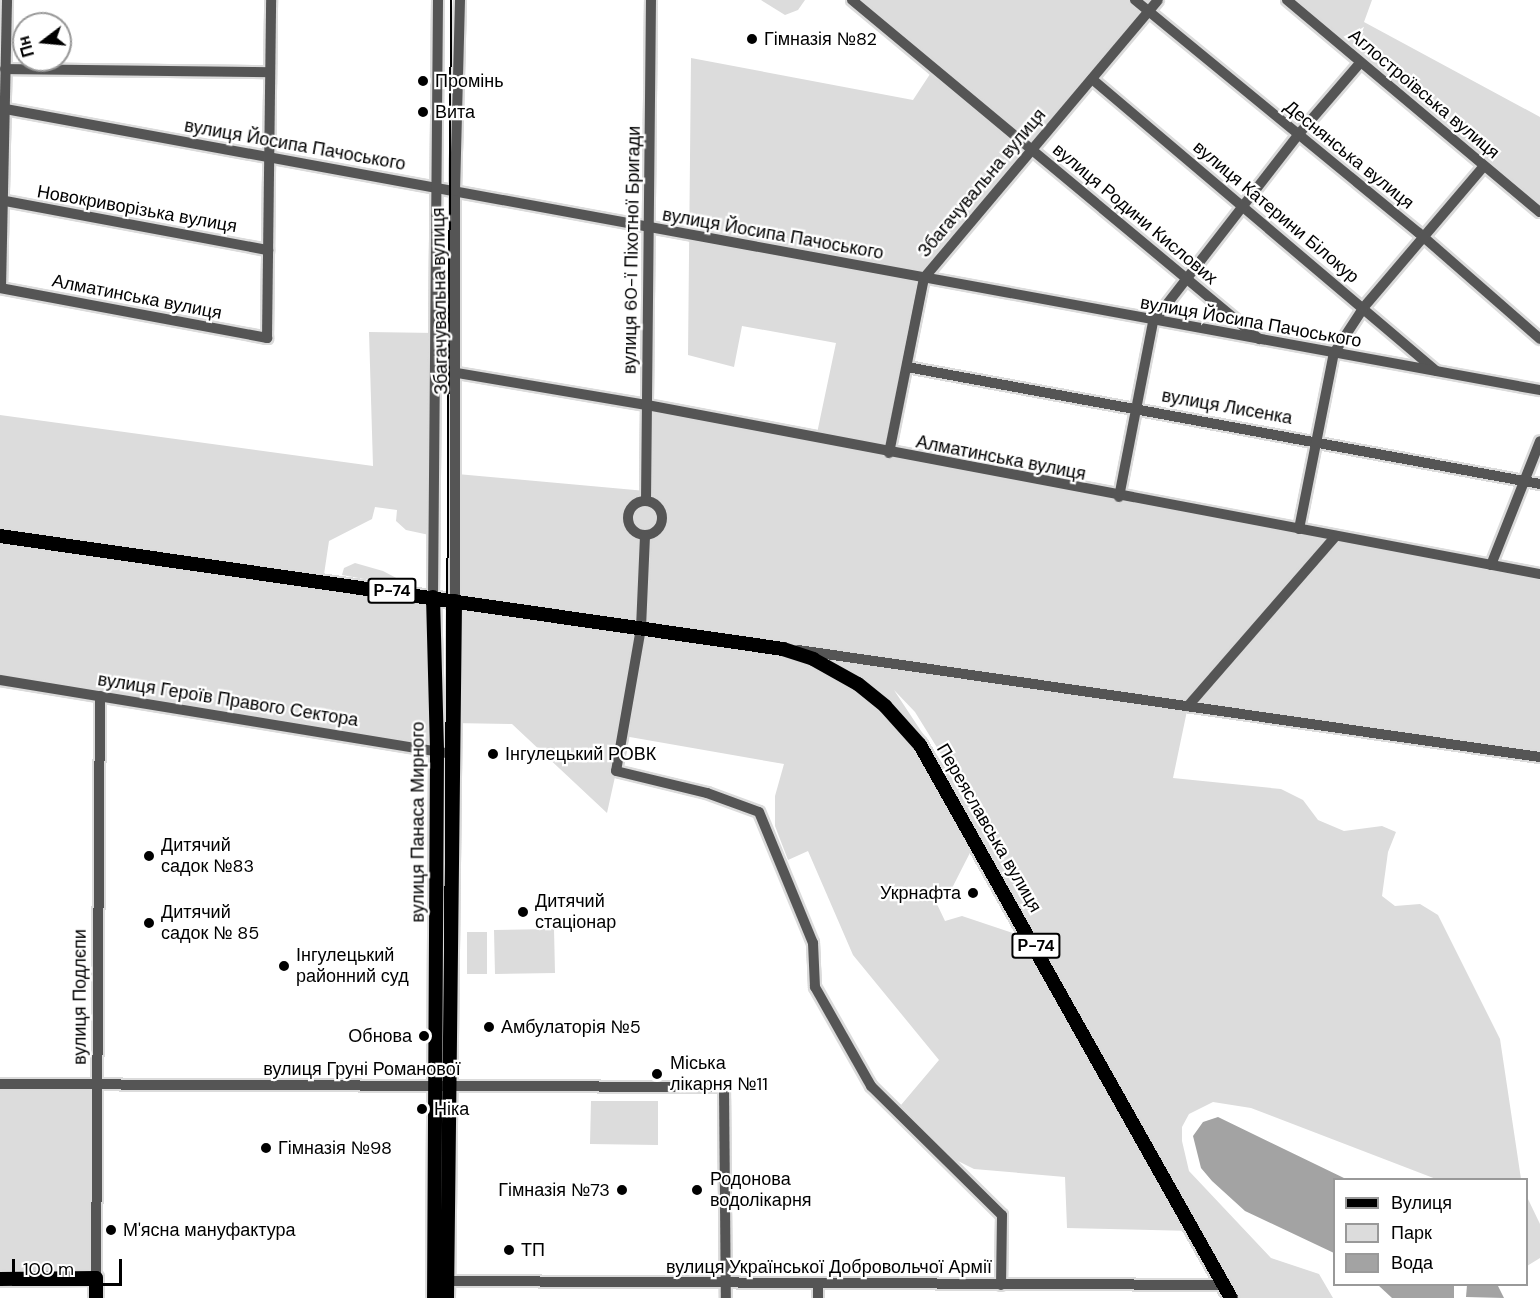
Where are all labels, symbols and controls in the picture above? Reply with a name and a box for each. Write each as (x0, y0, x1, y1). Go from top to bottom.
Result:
north arrow (12, 12, 72, 72)
street label: Аглостроївська вулиця (1344, 25, 1504, 163)
place label: Гімназія №82 (764, 28, 877, 50)
marker: Гімназія №82 (745, 32, 759, 46)
text: Пн (13, 33, 39, 60)
place label: Промінь (435, 70, 504, 92)
marker: Промінь (416, 74, 430, 88)
street label: Деснянська вулиця (1280, 96, 1418, 214)
place label: Вита (435, 101, 475, 123)
street label: Збагачувальна вулиця (914, 104, 1050, 262)
marker: Вита (416, 105, 430, 119)
street label: вулиця Йосипа Пачоського (183, 115, 407, 175)
street label: вулиця 60-ї Піхотної Бригади (619, 126, 645, 374)
street label: вулиця Катерини Білокур (1189, 136, 1363, 288)
street label: вулиця Родини Кислових (1048, 139, 1222, 289)
street label: Новокриворізька вулиця (35, 181, 239, 237)
street label: вулиця Йосипа Пачоського (661, 204, 885, 264)
street label: Збагачувальна вулиця (428, 207, 452, 395)
street label: Алматинська вулиця (50, 270, 224, 324)
street label: вулиця Йосипа Пачоського (1139, 292, 1363, 352)
street label: вулиця Лисенка (1160, 385, 1294, 429)
street label: Алматинська вулиця (914, 431, 1088, 485)
road number: Р-74 (366, 578, 418, 604)
street label: вулиця Героїв Правого Сектора (96, 669, 360, 731)
street label: вулиця Панаса Мирного (407, 721, 429, 923)
street label: Переяславська вулиця (932, 740, 1046, 916)
place label: Інгулецький РОВК (505, 743, 656, 765)
marker: Інгулецький РОВК (486, 747, 500, 761)
place label: Дитячий садок №83 (161, 835, 254, 878)
marker: Дитячий садок №83 (142, 849, 156, 863)
place label: Укрнафта (880, 882, 961, 904)
marker: Укрнафта (966, 886, 980, 900)
place label: Дитячий стаціонар (535, 891, 616, 934)
place label: Дитячий садок № 85 (161, 902, 259, 944)
marker: Дитячий стаціонар (516, 905, 530, 919)
marker: Дитячий садок № 85 (142, 916, 156, 930)
street label: вулиця Подлєпи (69, 929, 91, 1065)
road number: Р-74 (1010, 933, 1062, 959)
place label: Інгулецький районний суд (296, 945, 409, 988)
marker: Інгулецький районний суд (277, 959, 291, 973)
place label: Амбулаторія №5 (501, 1016, 641, 1038)
marker: Амбулаторія №5 (482, 1020, 496, 1034)
place label: Обнова (348, 1025, 412, 1047)
marker: Обнова (417, 1029, 431, 1043)
place label: Міська лікарня №11 (670, 1053, 768, 1096)
street label: вулиця Груні Романової (263, 1058, 461, 1080)
marker: Міська лікарня №11 (648, 1065, 666, 1083)
place label: Ніка (434, 1098, 469, 1120)
marker: Ніка (415, 1102, 429, 1116)
place label: Гімназія №98 (278, 1137, 392, 1159)
marker: Гімназія №98 (259, 1141, 273, 1155)
place label: Родонова водолікарня (710, 1169, 812, 1212)
legend (1333, 1178, 1528, 1286)
place label: Гімназія №73 (498, 1179, 610, 1201)
marker: Родонова водолікарня (688, 1181, 706, 1199)
marker: Гімназія №73 (615, 1183, 629, 1197)
text: Вулиця (1391, 1191, 1452, 1215)
place label: М'ясна мануфактура (123, 1219, 296, 1241)
text: Парк (1391, 1221, 1432, 1245)
marker: М'ясна мануфактура (104, 1223, 118, 1237)
place label: ТП (521, 1239, 545, 1261)
marker: ТП (502, 1243, 516, 1257)
scale bar (15, 1247, 124, 1285)
text: Вода (1391, 1251, 1433, 1275)
street label: вулиця Української Добровольчої Армії (666, 1256, 992, 1278)
text: 100 m (23, 1257, 74, 1281)

